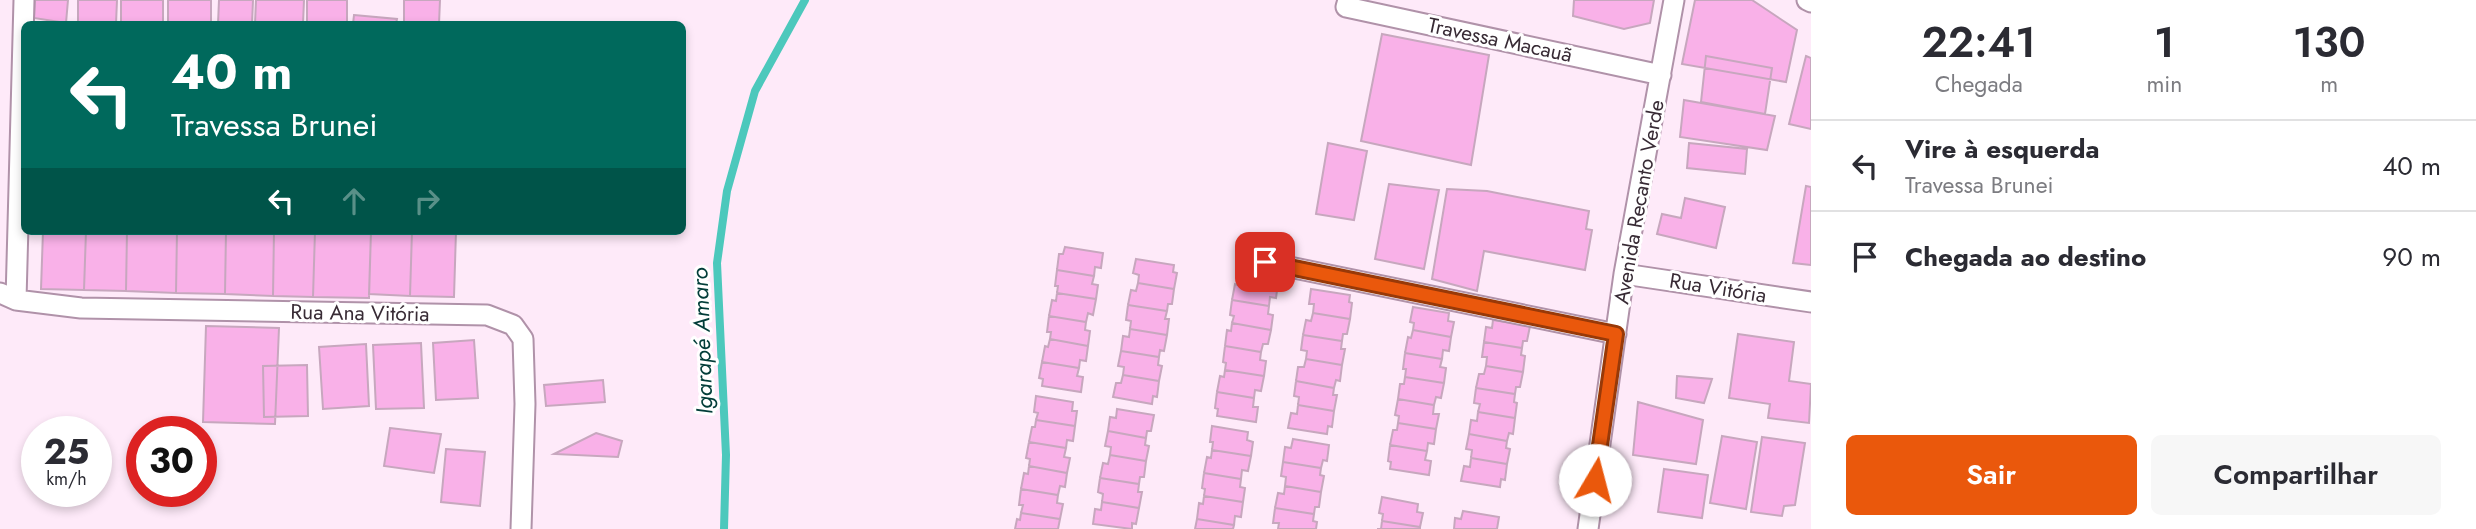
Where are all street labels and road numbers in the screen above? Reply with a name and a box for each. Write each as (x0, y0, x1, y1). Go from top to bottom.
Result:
street label: Travessa Macauã (1425, 10, 1575, 70)
street label: Avenida Recanto Verde (1606, 97, 1672, 307)
street label: Rua Vitória (1667, 266, 1769, 310)
street label: Rua Ana Vitória (290, 297, 430, 329)

